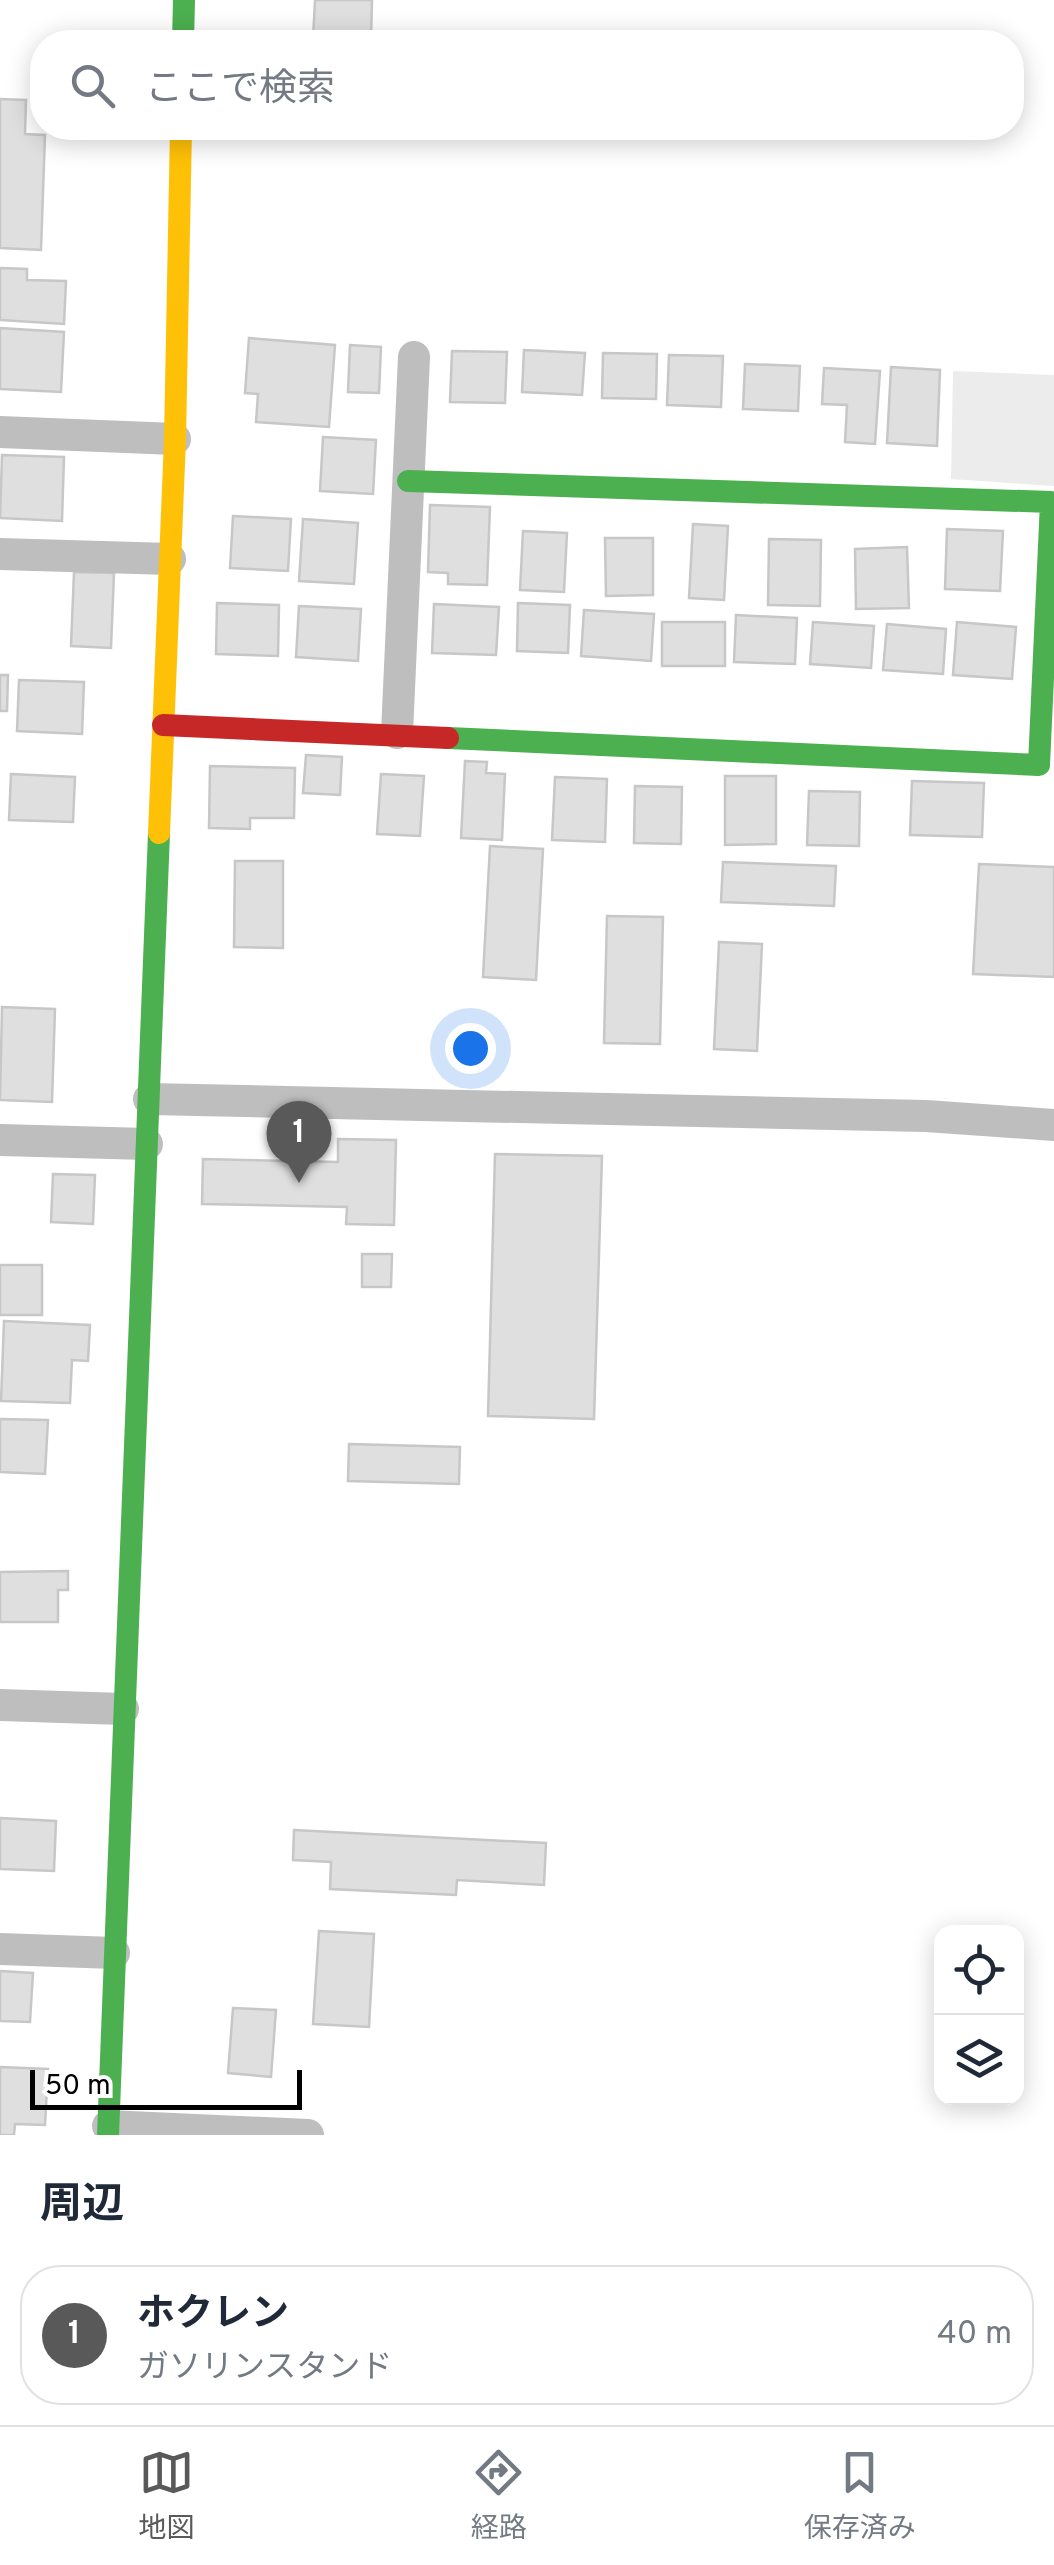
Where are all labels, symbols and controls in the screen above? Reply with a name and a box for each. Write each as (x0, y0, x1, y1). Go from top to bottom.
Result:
search box (30, 30, 1024, 140)
icon: search (65, 58, 120, 113)
text: ここで検索 (145, 66, 335, 115)
your location (445, 1023, 496, 1074)
pin: 1 (266, 1100, 332, 1183)
map controls (934, 1925, 1024, 2105)
button: locate (934, 1925, 1024, 2015)
button: layers (934, 2015, 1024, 2105)
scale bar (30, 2065, 302, 2110)
text: 50 m (45, 2069, 111, 2105)
text: 周辺 (40, 2180, 124, 2233)
text: ホクレン (137, 2291, 289, 2340)
text: 1 (68, 2315, 81, 2355)
text: 40 m (937, 2315, 1012, 2355)
text: ガソリンスタンド (137, 2349, 392, 2389)
tab: 地図 (138, 2445, 194, 2548)
tab: 経路 (471, 2445, 527, 2548)
tab: 保存済み (804, 2445, 916, 2548)

